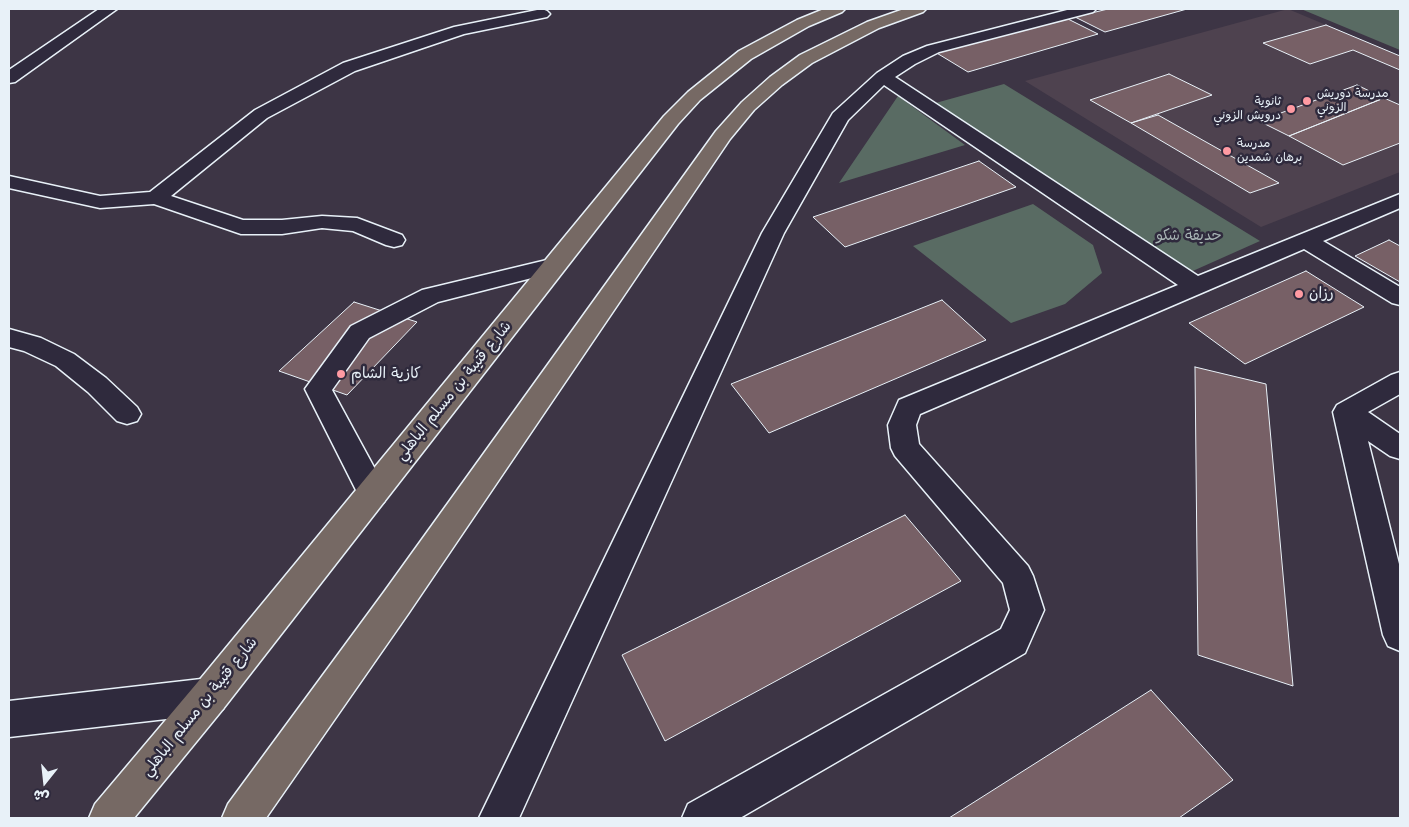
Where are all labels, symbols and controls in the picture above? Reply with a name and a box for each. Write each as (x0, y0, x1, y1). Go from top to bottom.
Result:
place label: مدرسة دوريش الزوني (1317, 87, 1388, 115)
place label: ثانوية درويش الزوني (1213, 95, 1281, 123)
marker: مدرسة دوريش الزوني (1301, 95, 1313, 107)
marker: ثانوية درويش الزوني (1285, 103, 1297, 115)
place label: مدرسة برهان شمدين (1237, 137, 1302, 165)
marker: مدرسة برهان شمدين (1221, 145, 1233, 157)
park label: حديقة شكو (1156, 227, 1222, 245)
place label: رزان (1309, 285, 1334, 303)
marker: رزان (1293, 288, 1305, 300)
street label: شارع قتيبة بن مسلم الباهلي (392, 318, 516, 464)
place label: كازية الشام (351, 365, 421, 383)
marker: كازية الشام (335, 368, 347, 380)
street label: شارع قتيبة بن مسلم الباهلي (138, 634, 262, 780)
north arrow (20, 757, 70, 807)
text: ش (31, 786, 51, 807)

